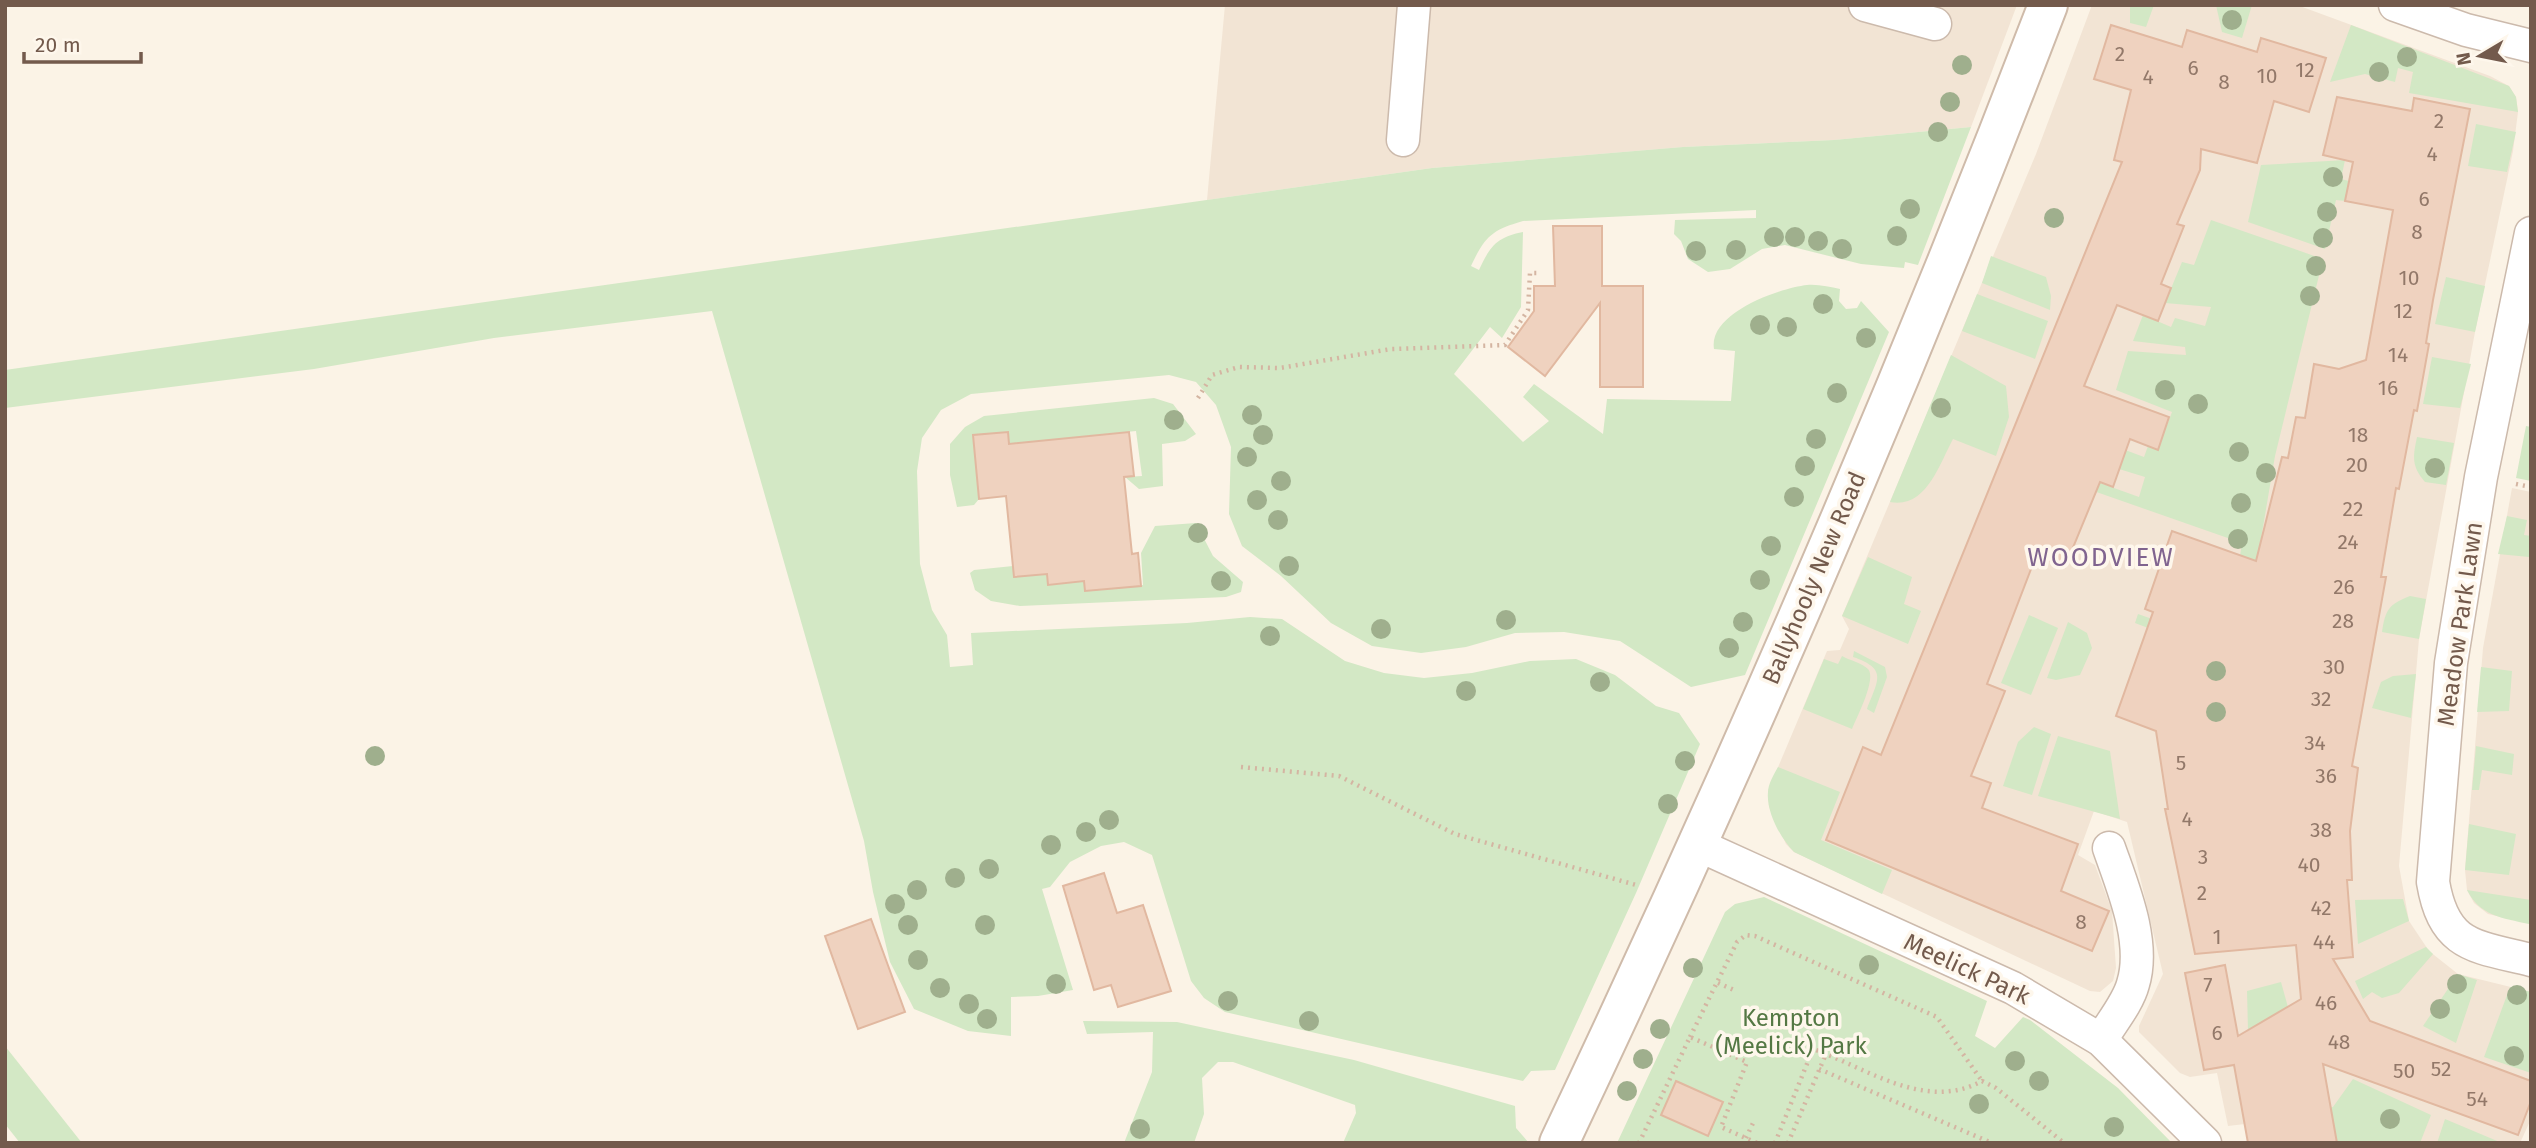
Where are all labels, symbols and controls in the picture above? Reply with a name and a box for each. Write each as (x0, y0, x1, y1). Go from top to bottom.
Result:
scale bar (24, 21, 142, 65)
north arrow (2445, 21, 2515, 91)
text: 20 m (35, 32, 81, 58)
house number: 2 (2115, 41, 2125, 67)
text: N (2451, 51, 2476, 67)
house number: 6 (2187, 55, 2199, 81)
house number: 12 (2295, 57, 2315, 83)
house number: 10 (2257, 63, 2277, 89)
house number: 4 (2142, 64, 2154, 90)
house number: 8 (2218, 69, 2230, 95)
house number: 2 (2434, 108, 2444, 134)
house number: 4 (2426, 141, 2438, 167)
house number: 6 (2418, 186, 2430, 212)
house number: 8 (2411, 219, 2423, 245)
house number: 10 (2399, 265, 2419, 291)
house number: 12 (2393, 298, 2413, 324)
house number: 14 (2388, 342, 2408, 368)
house number: 16 (2378, 375, 2398, 401)
house number: 18 (2348, 422, 2368, 448)
house number: 20 (2346, 452, 2368, 478)
street label: Ballyhooly New Road (1756, 467, 1872, 689)
house number: 22 (2343, 496, 2363, 522)
street label: Meadow Park Lawn (2432, 520, 2488, 728)
house number: 24 (2338, 529, 2359, 555)
district label: WOODVIEW (2027, 542, 2175, 573)
house number: 26 (2333, 574, 2355, 600)
house number: 28 (2332, 608, 2354, 634)
house number: 30 (2323, 654, 2345, 680)
house number: 32 (2311, 686, 2331, 712)
house number: 34 (2304, 730, 2326, 756)
house number: 5 (2176, 750, 2186, 776)
house number: 36 (2315, 763, 2337, 789)
house number: 4 (2181, 806, 2193, 832)
house number: 38 (2310, 817, 2332, 843)
house number: 3 (2198, 844, 2208, 870)
house number: 40 (2298, 852, 2320, 878)
house number: 2 (2197, 880, 2207, 906)
house number: 42 (2310, 895, 2332, 921)
house number: 8 (2075, 909, 2087, 935)
house number: 1 (2212, 924, 2222, 950)
street label: Meelick Park (1899, 928, 2035, 1011)
house number: 44 (2313, 929, 2335, 955)
house number: 7 (2203, 972, 2213, 998)
house number: 46 (2315, 990, 2337, 1016)
park label: Kempton (Meelick) Park (1715, 1004, 1867, 1060)
house number: 6 (2211, 1020, 2223, 1046)
house number: 48 (2328, 1029, 2350, 1055)
house number: 52 (2431, 1056, 2451, 1082)
house number: 50 (2393, 1058, 2415, 1084)
house number: 54 (2466, 1086, 2488, 1112)

